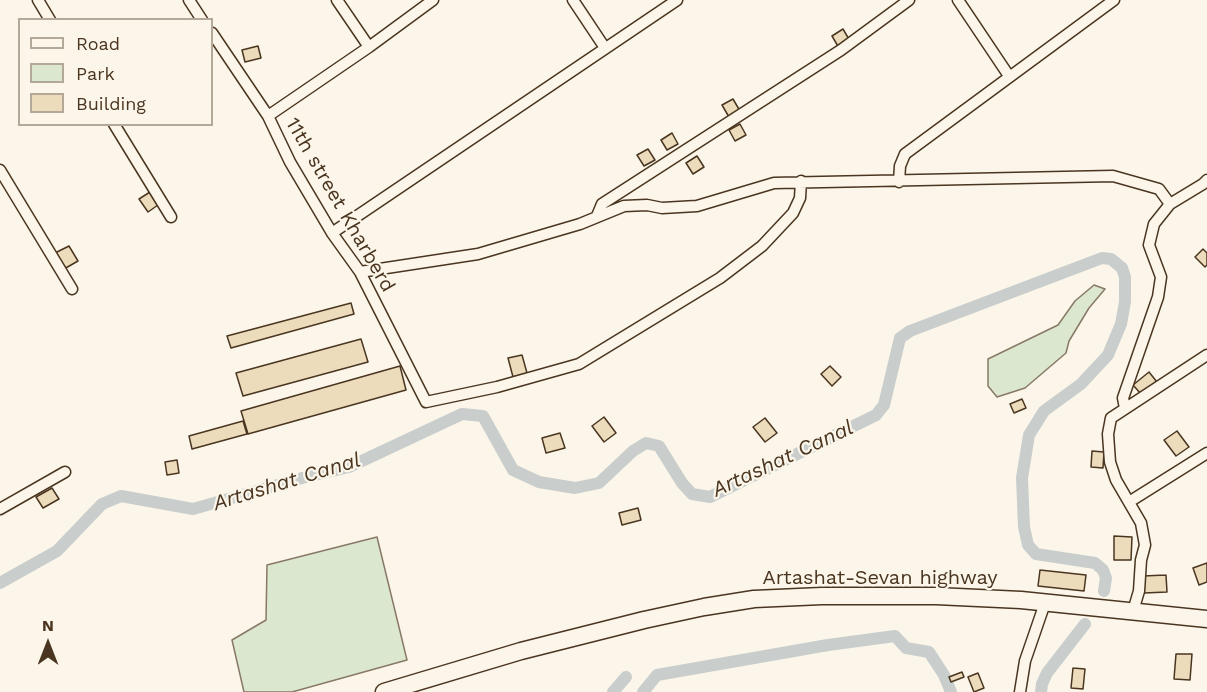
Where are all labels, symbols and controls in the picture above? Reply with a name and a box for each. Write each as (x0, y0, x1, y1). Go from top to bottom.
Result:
legend (18, 18, 213, 126)
text: Road (76, 33, 120, 54)
text: Park (76, 63, 115, 84)
text: Building (76, 93, 146, 114)
street label: 11th street Kharberd (280, 114, 400, 296)
water label: Artashat Canal (708, 415, 858, 503)
water label: Artashat Canal (210, 448, 364, 516)
street label: Artashat-Sevan highway (762, 566, 998, 590)
north arrow (18, 614, 78, 674)
text: N (42, 616, 54, 635)

